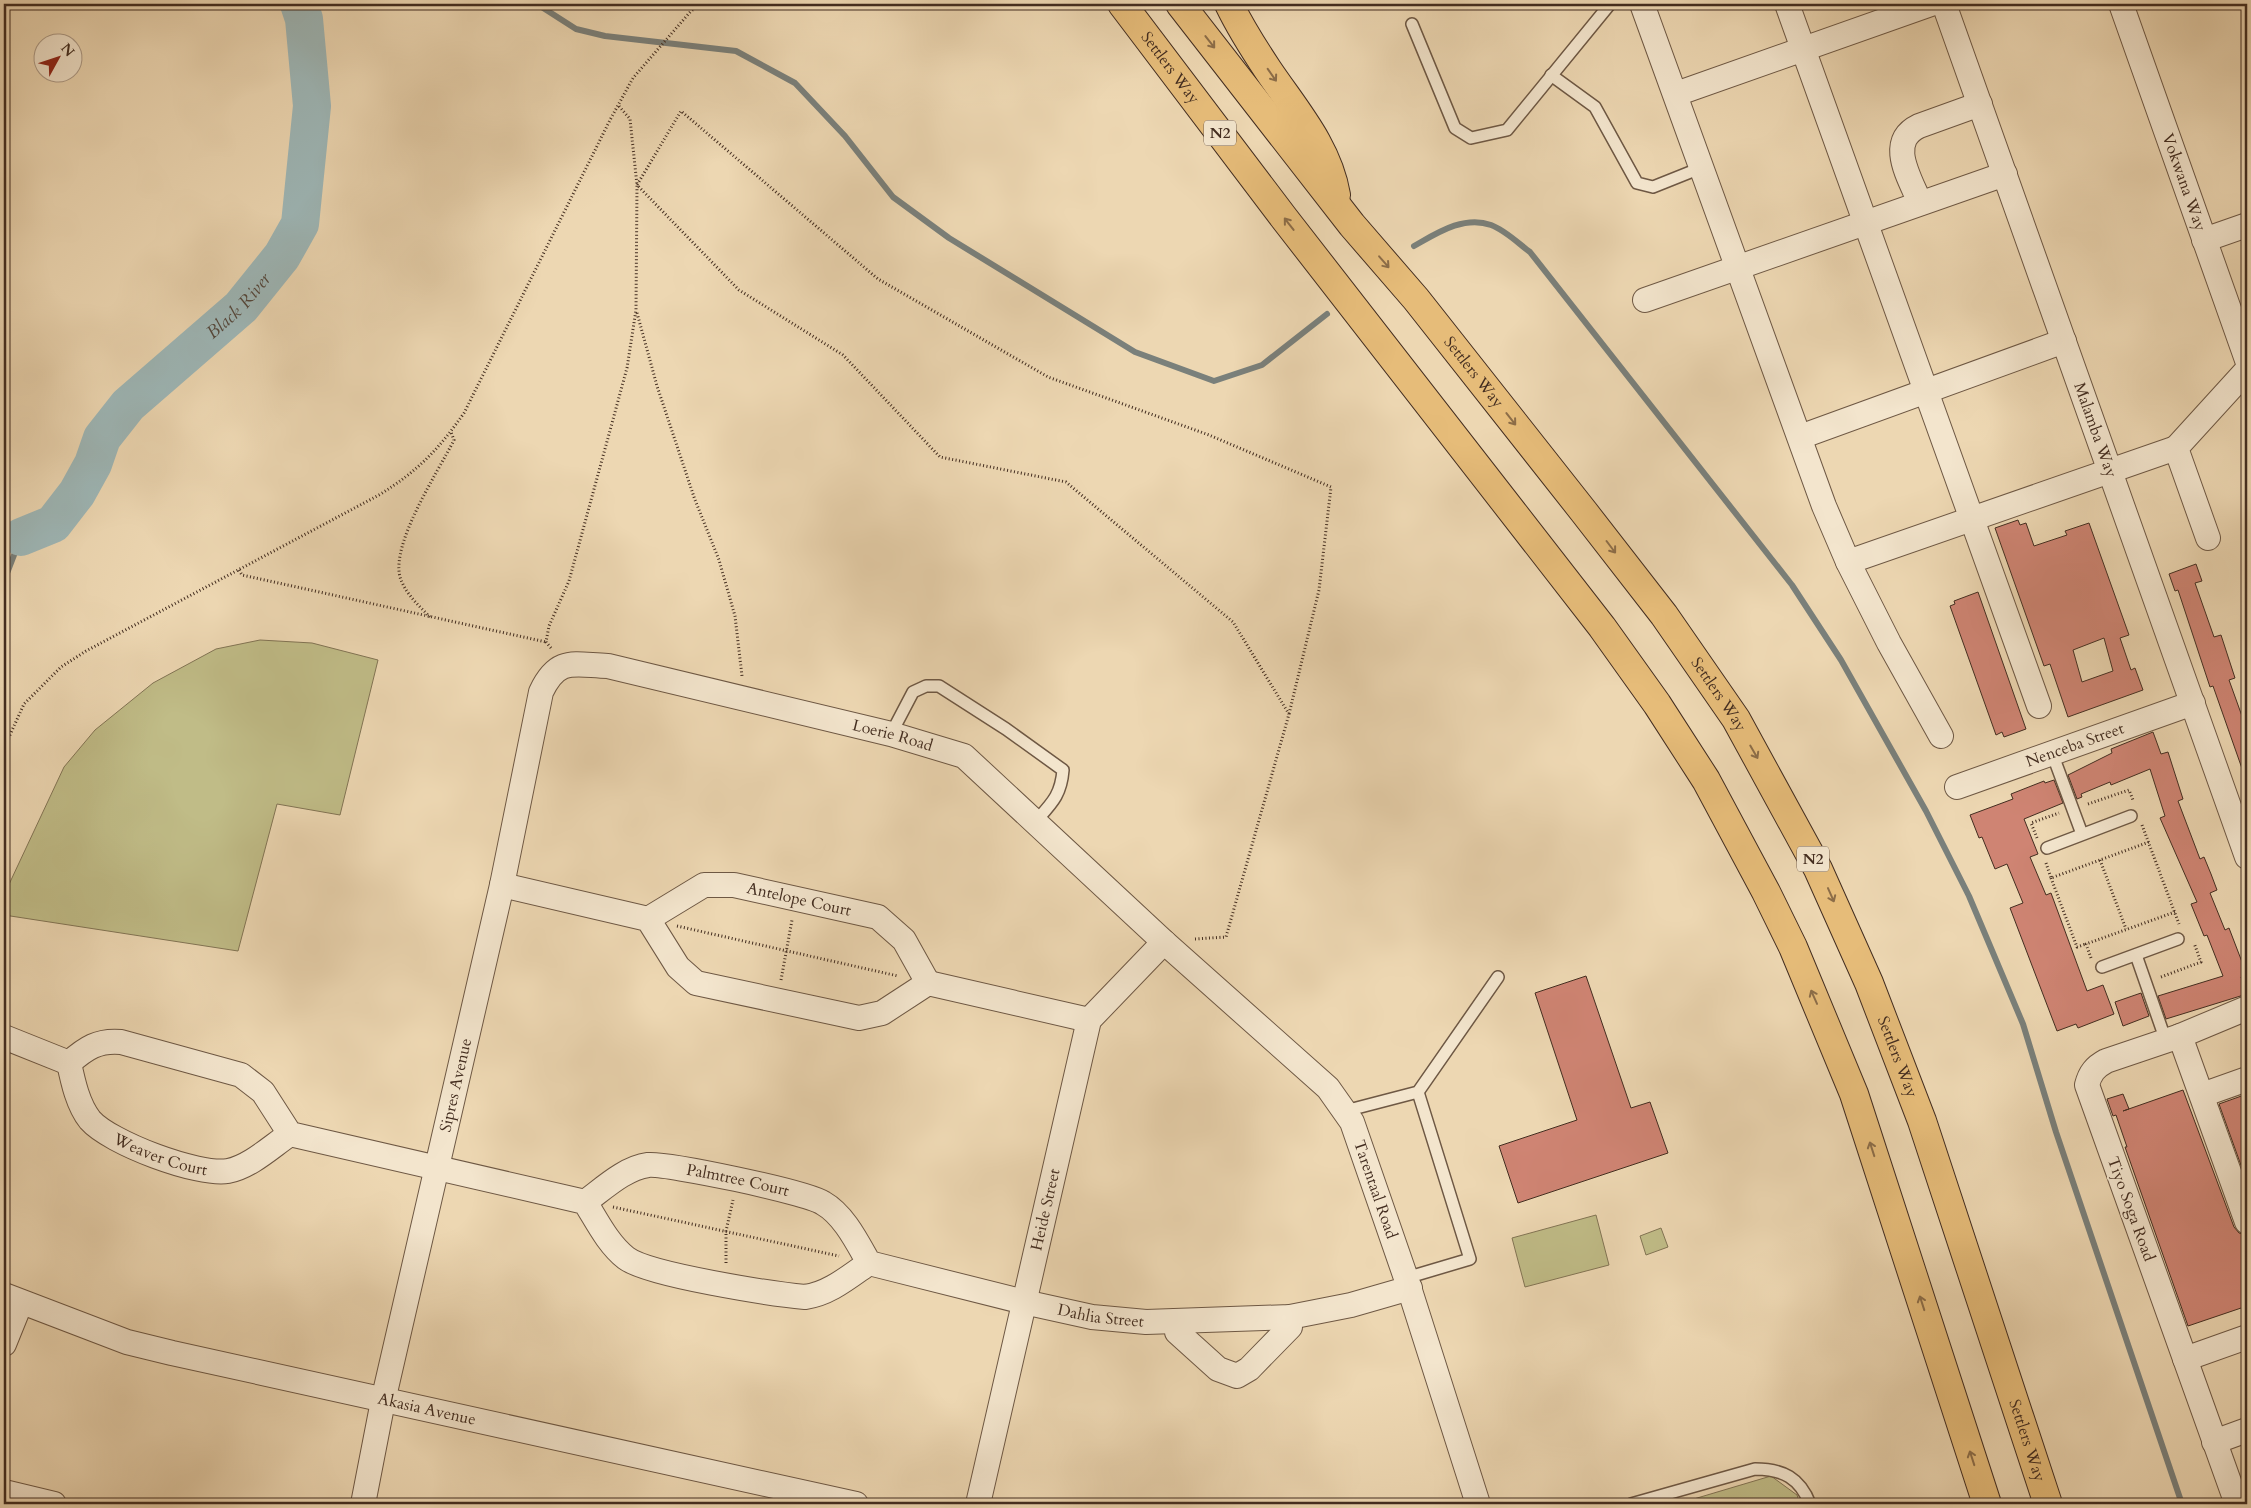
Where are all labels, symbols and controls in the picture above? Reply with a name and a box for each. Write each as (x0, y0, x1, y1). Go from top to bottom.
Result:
street label: Settlers Way (1136, 27, 1205, 109)
north arrow (32, 32, 82, 82)
one-way arrow (1204, 35, 1215, 48)
text: N (56, 39, 79, 61)
one-way arrow (1267, 68, 1277, 82)
road number: N2 (1204, 120, 1236, 146)
street label: Vokwana Way (2157, 130, 2212, 234)
one-way arrow (1284, 217, 1294, 231)
one-way arrow (1378, 255, 1390, 268)
water label: Black River (201, 267, 277, 344)
street label: Settlers Way (1439, 332, 1509, 413)
street label: Malamba Way (2068, 379, 2122, 481)
one-way arrow (1506, 412, 1516, 426)
one-way arrow (1606, 540, 1617, 553)
street label: Settlers Way (1686, 653, 1752, 736)
street label: Loerie Road (850, 714, 936, 757)
street label: Nenceba Street (2023, 717, 2127, 773)
one-way arrow (1750, 744, 1760, 758)
road number: N2 (1797, 846, 1829, 872)
street label: Antelope Court (745, 877, 853, 922)
one-way arrow (1826, 887, 1836, 902)
one-way arrow (1809, 990, 1819, 1005)
street label: Settlers Way (1872, 1013, 1923, 1101)
street label: Sipres Avenue (434, 1036, 477, 1134)
street label: Weaver Court (109, 1128, 209, 1181)
street label: Tarentaal Road (1348, 1137, 1403, 1242)
one-way arrow (1867, 1141, 1876, 1157)
street label: Tiyo Soga Road (2102, 1154, 2160, 1265)
street label: Palmtree Court (685, 1159, 792, 1202)
street label: Heide Street (1025, 1166, 1066, 1253)
one-way arrow (1917, 1296, 1926, 1312)
street label: Dahlia Street (1056, 1299, 1145, 1333)
street label: Akasia Avenue (376, 1388, 478, 1431)
street label: Settlers Way (2003, 1396, 2051, 1485)
one-way arrow (1967, 1451, 1976, 1466)

